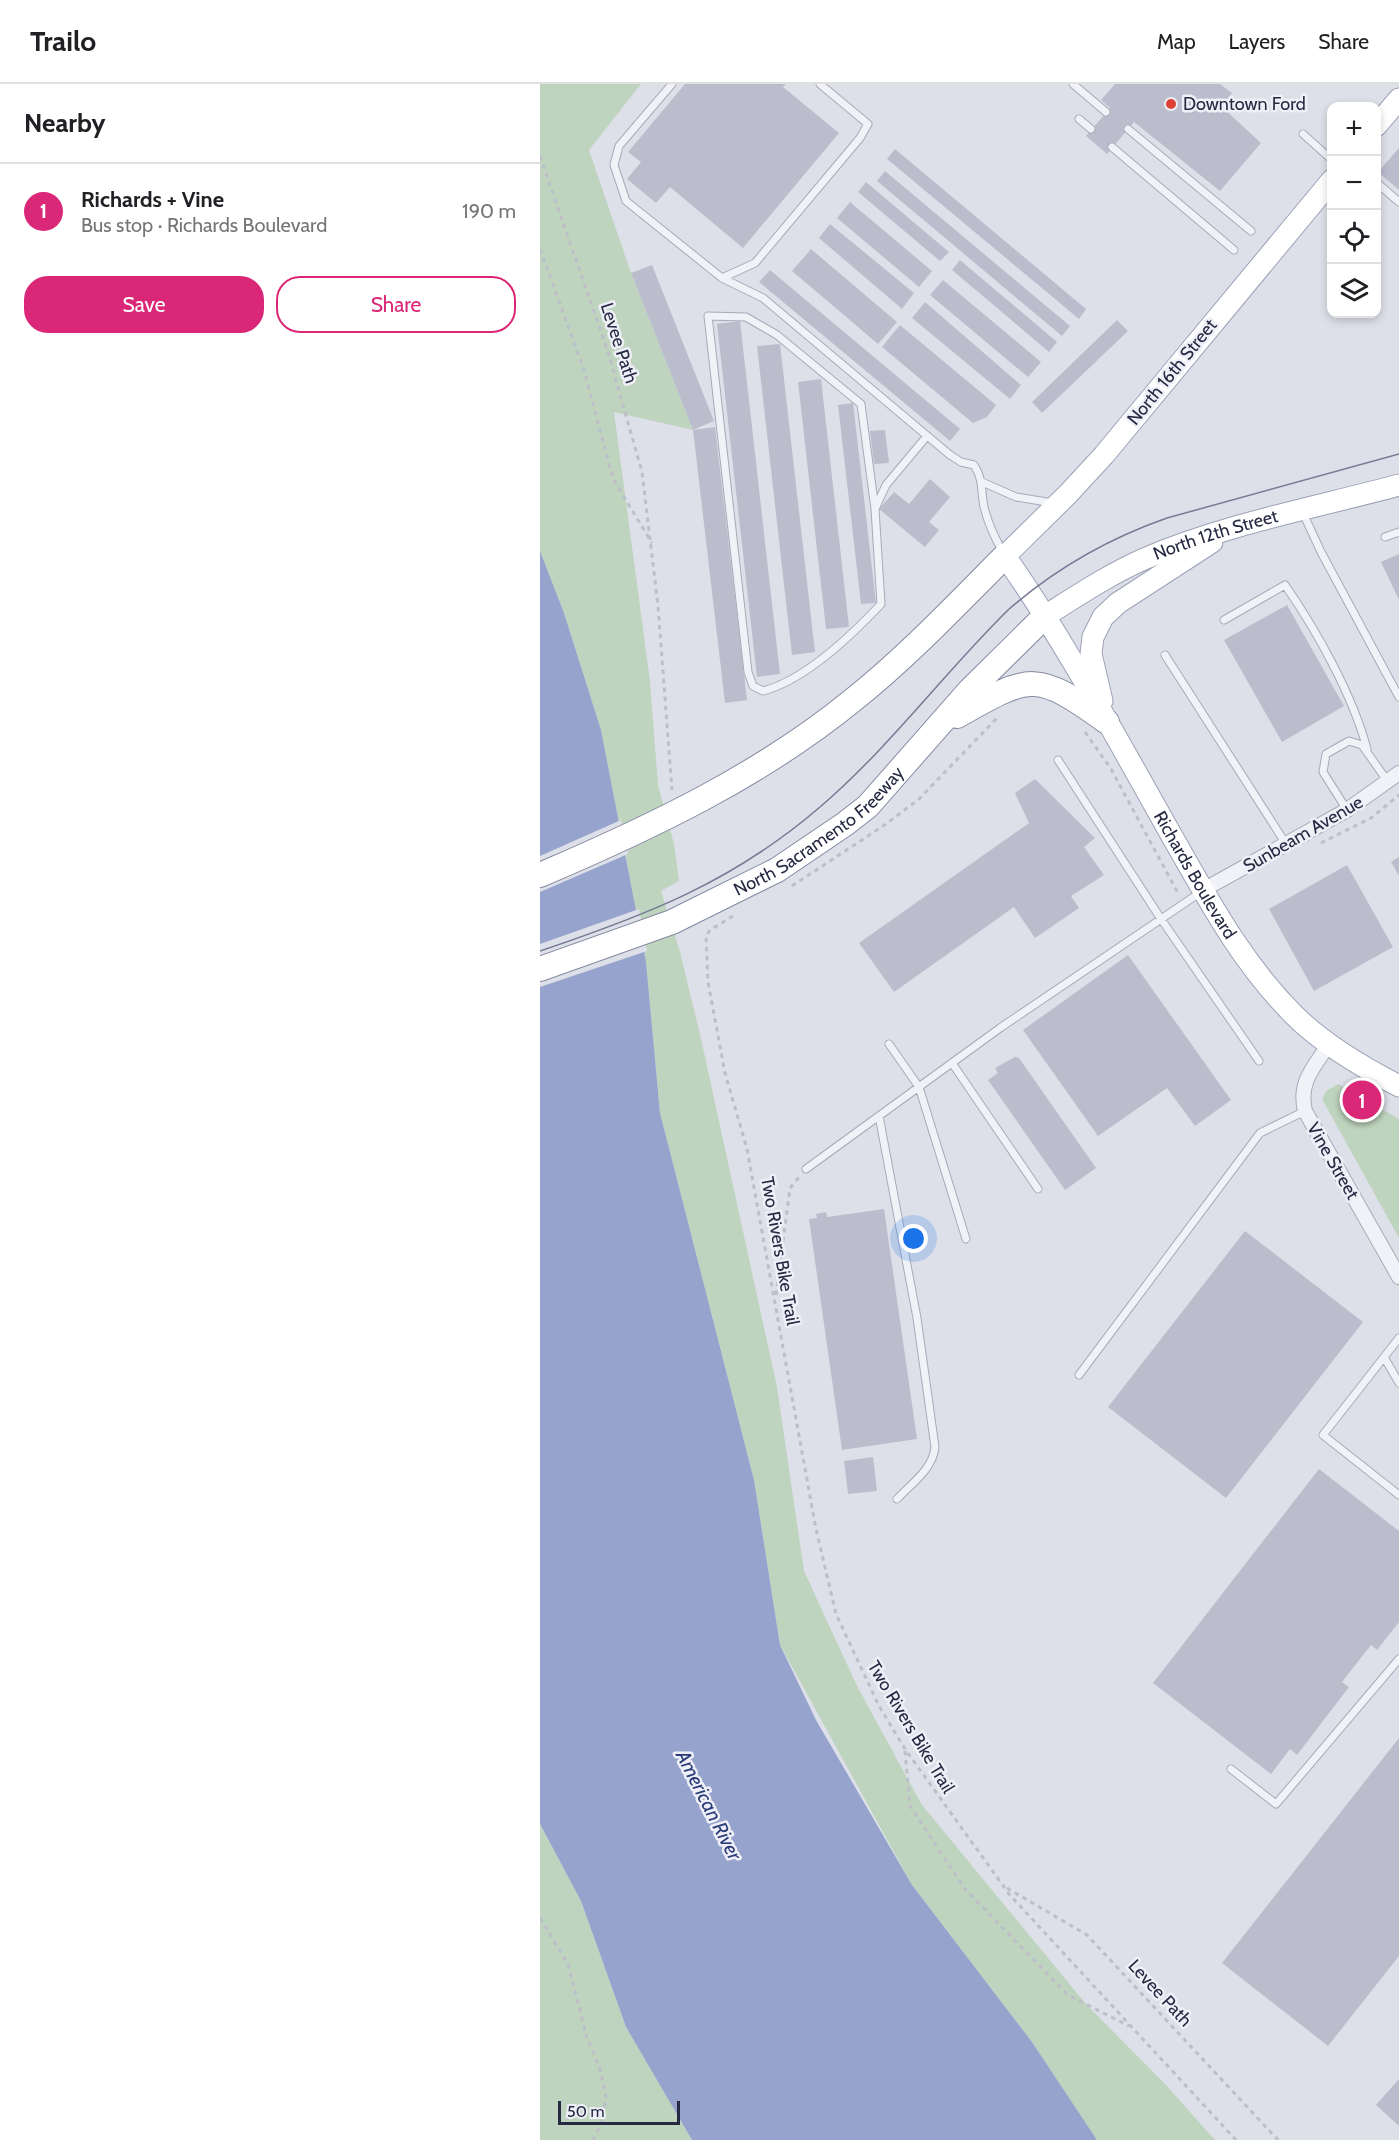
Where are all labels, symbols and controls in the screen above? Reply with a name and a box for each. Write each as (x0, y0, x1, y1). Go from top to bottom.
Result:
text: Trailo (30, 24, 96, 58)
text: Map (1157, 29, 1196, 54)
text: Layers (1229, 29, 1285, 54)
text: Share (1318, 29, 1369, 54)
place label: Downtown Ford (1183, 93, 1306, 115)
marker: Downtown Ford (1164, 97, 1178, 111)
map controls (1327, 102, 1381, 318)
button: + (1327, 102, 1381, 156)
text: Nearby (24, 107, 105, 139)
button: − (1327, 156, 1381, 210)
text: Richards + Vine (81, 186, 224, 213)
text: 1 (40, 199, 47, 223)
text: 190 m (462, 199, 516, 223)
button: locate (1327, 210, 1381, 264)
text: Bus stop · Richards Boulevard (81, 213, 327, 237)
button: layers (1327, 264, 1381, 318)
button: Save (24, 276, 264, 333)
button: Share (276, 276, 516, 333)
street label: Levee Path (596, 300, 642, 386)
street label: North 16th Street (1123, 315, 1221, 429)
street label: North 12th Street (1150, 505, 1280, 565)
street label: North Sacramento Freeway (730, 762, 909, 901)
street label: Sunbeam Avenue (1239, 791, 1367, 877)
street label: Richards Boulevard (1149, 807, 1241, 943)
pin: 1 (1342, 1078, 1382, 1122)
street label: Vine Street (1302, 1119, 1364, 1203)
street label: Two Rivers Bike Trail (756, 1175, 804, 1328)
your location (899, 1224, 928, 1253)
street label: Two Rivers Bike Trail (863, 1657, 960, 1798)
water label: American River (671, 1745, 747, 1865)
street label: Levee Path (1123, 1955, 1197, 2031)
scale bar (558, 2098, 680, 2126)
text: 50 m (567, 2102, 604, 2121)

